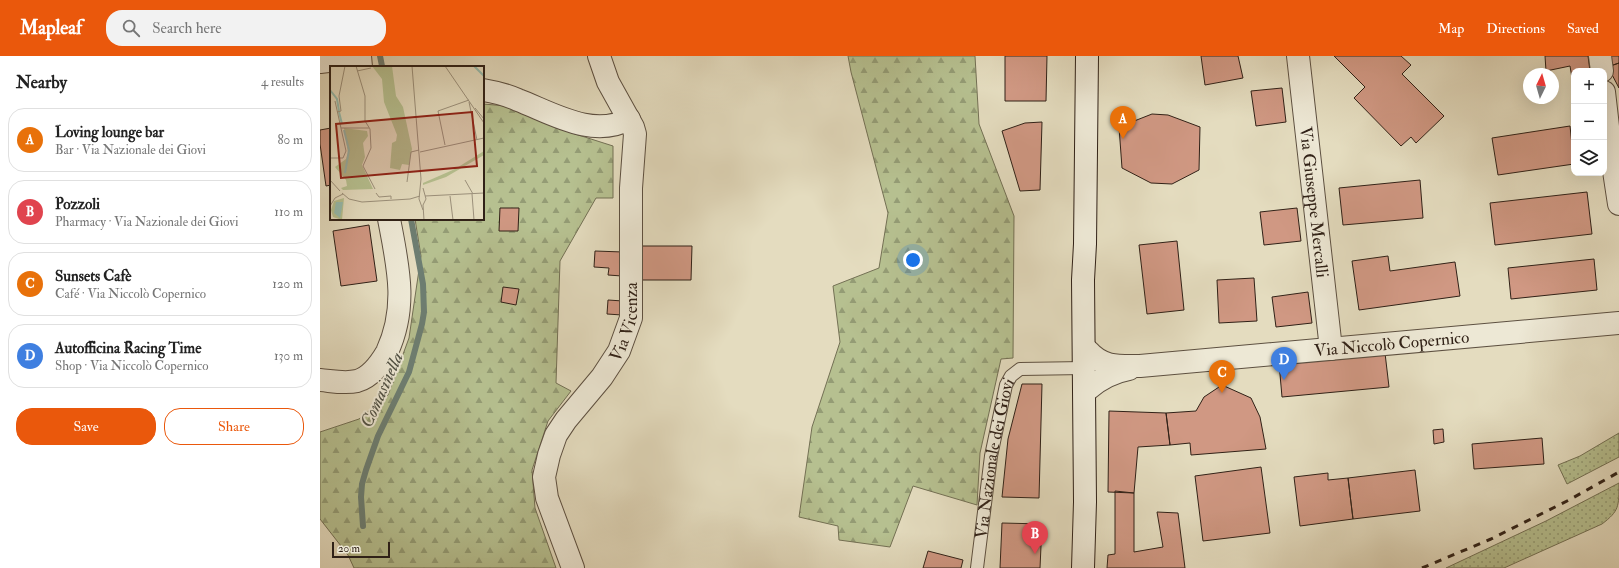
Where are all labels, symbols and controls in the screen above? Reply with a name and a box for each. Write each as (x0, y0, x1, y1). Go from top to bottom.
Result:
search box (106, 10, 386, 46)
text: Mapleaf (20, 16, 82, 40)
icon: search (120, 17, 142, 39)
text: Search here (152, 19, 222, 38)
text: Map (1438, 20, 1464, 37)
text: Directions (1486, 20, 1545, 37)
text: Saved (1567, 20, 1599, 37)
inset map (330, 66, 484, 220)
north arrow (1523, 68, 1559, 104)
map controls (1571, 68, 1607, 176)
button: + (1571, 68, 1607, 104)
text: Nearby (16, 72, 67, 93)
text: 4 results (261, 74, 304, 90)
button: − (1571, 104, 1607, 140)
pin: A (1110, 106, 1136, 139)
text: Loving lounge bar (55, 123, 164, 142)
street label: Via Giuseppe Mercalli (1296, 125, 1333, 279)
text: A (26, 132, 34, 148)
text: 80 m (277, 132, 303, 148)
button: layers (1571, 140, 1607, 176)
text: Bar · Via Nazionale dei Giovi (55, 142, 206, 158)
text: Pozzoli (55, 195, 100, 214)
text: B (26, 204, 34, 220)
text: 110 m (274, 204, 303, 220)
text: Pharmacy · Via Nazionale dei Giovi (55, 214, 238, 230)
your location (903, 250, 923, 270)
text: Sunsets Cafè (55, 267, 132, 286)
text: C (25, 276, 35, 292)
text: 120 m (272, 276, 303, 292)
street label: Via Vicenza (604, 281, 642, 366)
text: Café · Via Niccolò Copernico (55, 286, 206, 302)
street label: Via Niccolò Copernico (1313, 326, 1470, 361)
text: Autofficina Racing Time (55, 339, 201, 358)
pin: D (1271, 347, 1297, 380)
text: D (25, 348, 35, 364)
text: 130 m (274, 348, 303, 364)
water label: Comasinella (355, 349, 409, 431)
text: Shop · Via Niccolò Copernico (55, 358, 209, 374)
pin: C (1209, 360, 1235, 393)
street label: Via Nazionale dei Giovi (970, 373, 1019, 540)
button: Save (16, 408, 156, 445)
button: Share (164, 408, 304, 445)
pin: B (1022, 521, 1048, 554)
scale bar (332, 540, 390, 559)
text: 20 m (338, 542, 360, 555)

